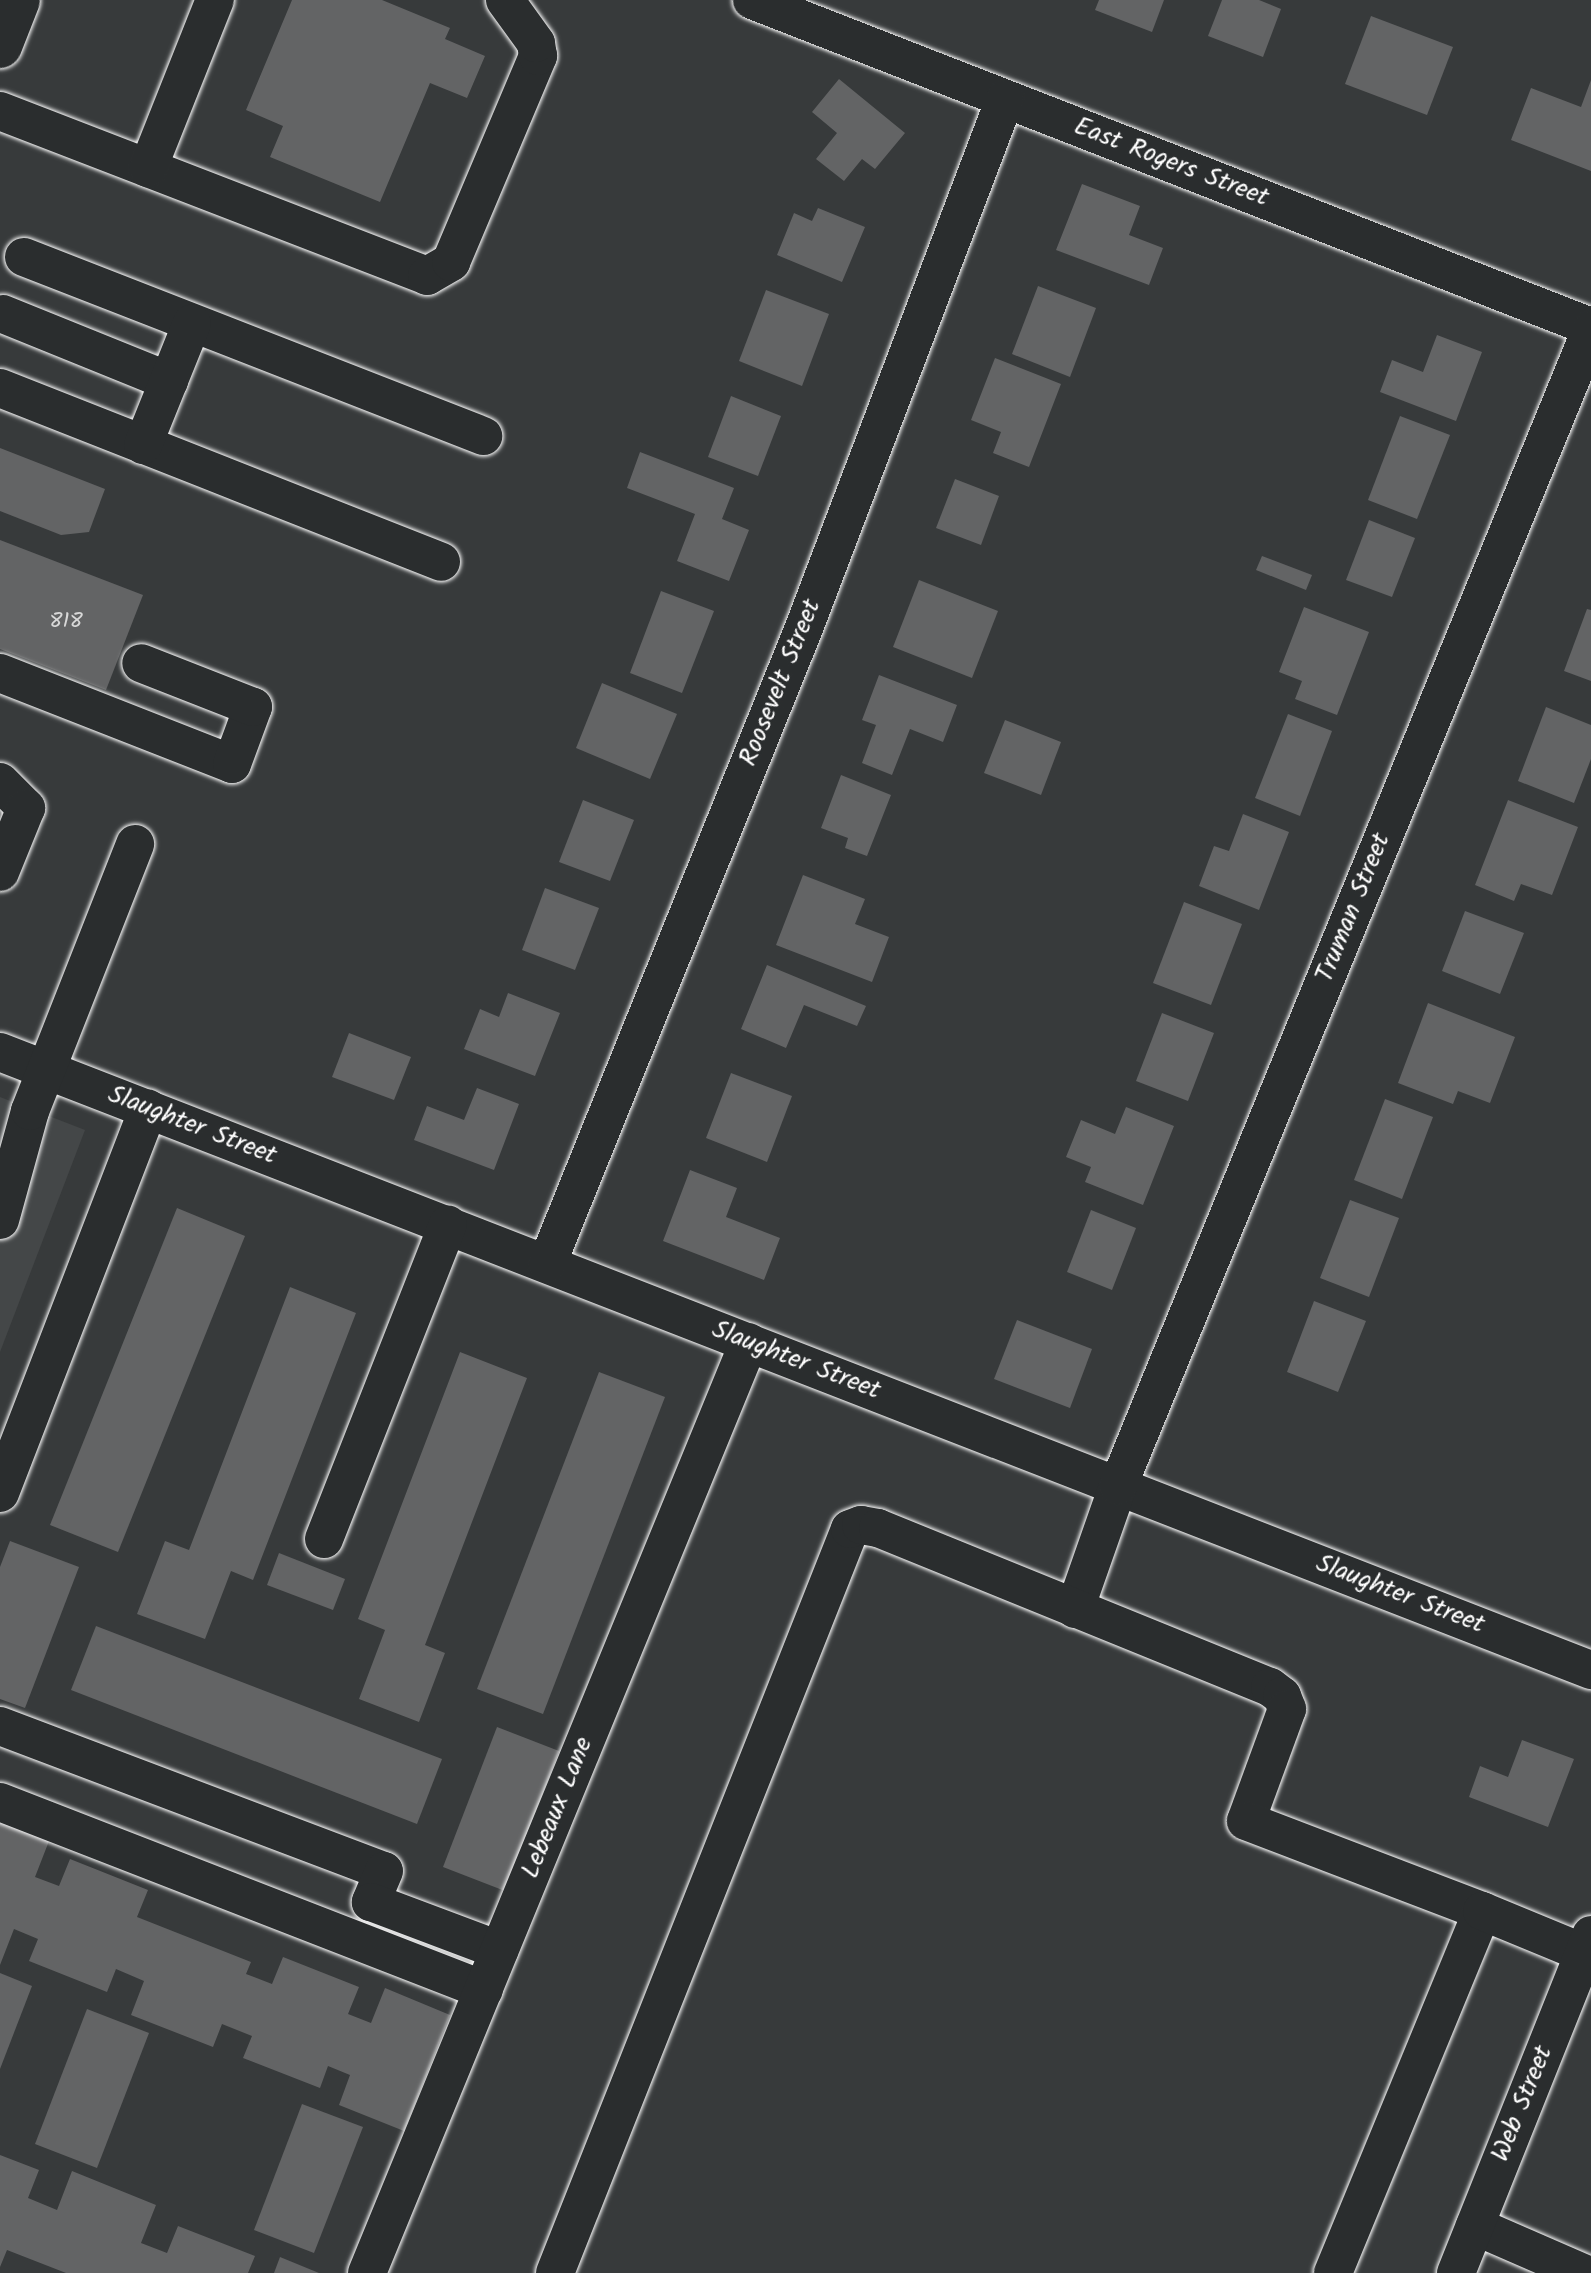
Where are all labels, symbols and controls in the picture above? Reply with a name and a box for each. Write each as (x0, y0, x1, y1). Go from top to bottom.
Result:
street label: East Rogers Street (1069, 112, 1273, 214)
street label: Roosevelt Street (733, 595, 829, 771)
house number: 818 (49, 609, 83, 635)
street label: Truman Street (1310, 829, 1398, 987)
street label: Slaughter Street (103, 1080, 281, 1172)
street label: Slaughter Street (707, 1315, 885, 1407)
street label: Slaughter Street (1311, 1549, 1489, 1641)
street label: Lebeaux Lane (516, 1733, 600, 1883)
street label: Web Street (1486, 2042, 1560, 2166)

